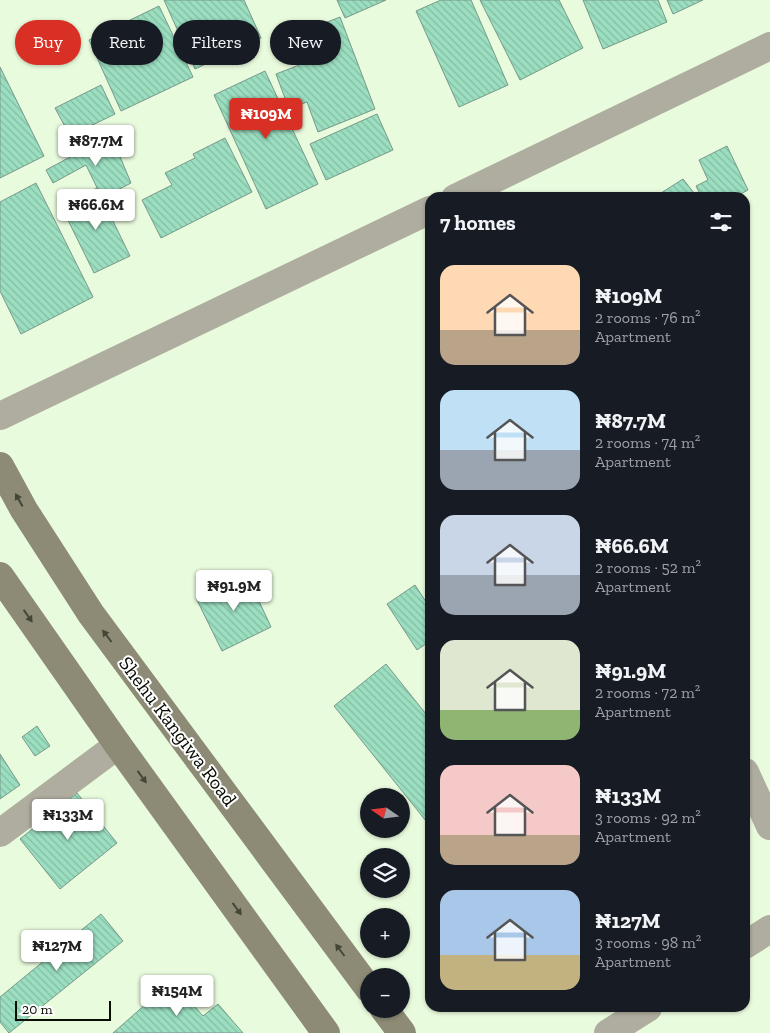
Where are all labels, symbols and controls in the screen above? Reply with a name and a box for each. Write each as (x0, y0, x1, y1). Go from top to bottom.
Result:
chip: Buy (15, 20, 81, 65)
chip: Rent (91, 20, 163, 65)
chip: Filters (173, 20, 260, 65)
chip: New (270, 20, 341, 65)
pin: ₦109M (231, 98, 301, 140)
text: ₦109M (240, 104, 292, 123)
pin: ₦87.7M (55, 124, 137, 167)
text: ₦87.7M (69, 131, 123, 150)
pin: ₦66.6M (55, 188, 137, 231)
text: ₦66.6M (68, 195, 124, 214)
icon: filters (707, 208, 735, 236)
text: 7 homes (440, 210, 516, 235)
text: ₦109M (595, 283, 662, 308)
icon: home (480, 285, 540, 345)
text: 2 rooms · 76 m² (595, 308, 701, 327)
text: Apartment (595, 327, 671, 346)
text: ₦87.7M (595, 408, 666, 433)
icon: home (480, 410, 540, 470)
text: 2 rooms · 74 m² (595, 433, 700, 452)
text: Apartment (595, 452, 671, 471)
one-way arrow (15, 493, 23, 507)
text: ₦66.6M (595, 533, 669, 558)
icon: home (480, 535, 540, 595)
text: 2 rooms · 52 m² (595, 558, 701, 577)
pin: ₦91.9M (193, 570, 275, 612)
text: ₦91.9M (207, 576, 261, 595)
text: Apartment (595, 577, 671, 596)
one-way arrow (23, 609, 33, 622)
one-way arrow (102, 630, 113, 643)
street label: Shehu Kangiwa Road (114, 651, 242, 811)
text: ₦91.9M (595, 658, 666, 683)
icon: home (480, 660, 540, 720)
text: 2 rooms · 72 m² (595, 683, 700, 702)
text: Apartment (595, 702, 671, 721)
one-way arrow (136, 770, 147, 783)
text: ₦133M (595, 783, 661, 808)
icon: home (480, 785, 540, 845)
north arrow (360, 788, 410, 838)
map controls (360, 788, 410, 1018)
pin: ₦133M (33, 798, 103, 841)
text: ₦133M (43, 805, 93, 824)
text: 3 rooms · 92 m² (595, 808, 701, 827)
text: Apartment (595, 827, 671, 846)
button: layers (360, 848, 410, 898)
one-way arrow (232, 902, 242, 916)
button: + (360, 908, 410, 958)
text: ₦127M (595, 908, 661, 933)
icon: home (480, 910, 540, 970)
pin: ₦127M (22, 930, 92, 972)
text: 3 rooms · 98 m² (595, 933, 701, 952)
text: ₦127M (32, 936, 82, 955)
one-way arrow (335, 943, 345, 957)
text: Apartment (595, 952, 671, 971)
button: − (360, 968, 410, 1018)
pin: ₦154M (142, 974, 212, 1017)
text: ₦154M (152, 981, 202, 1000)
scale bar (15, 998, 111, 1021)
text: 20 m (22, 1001, 53, 1018)

